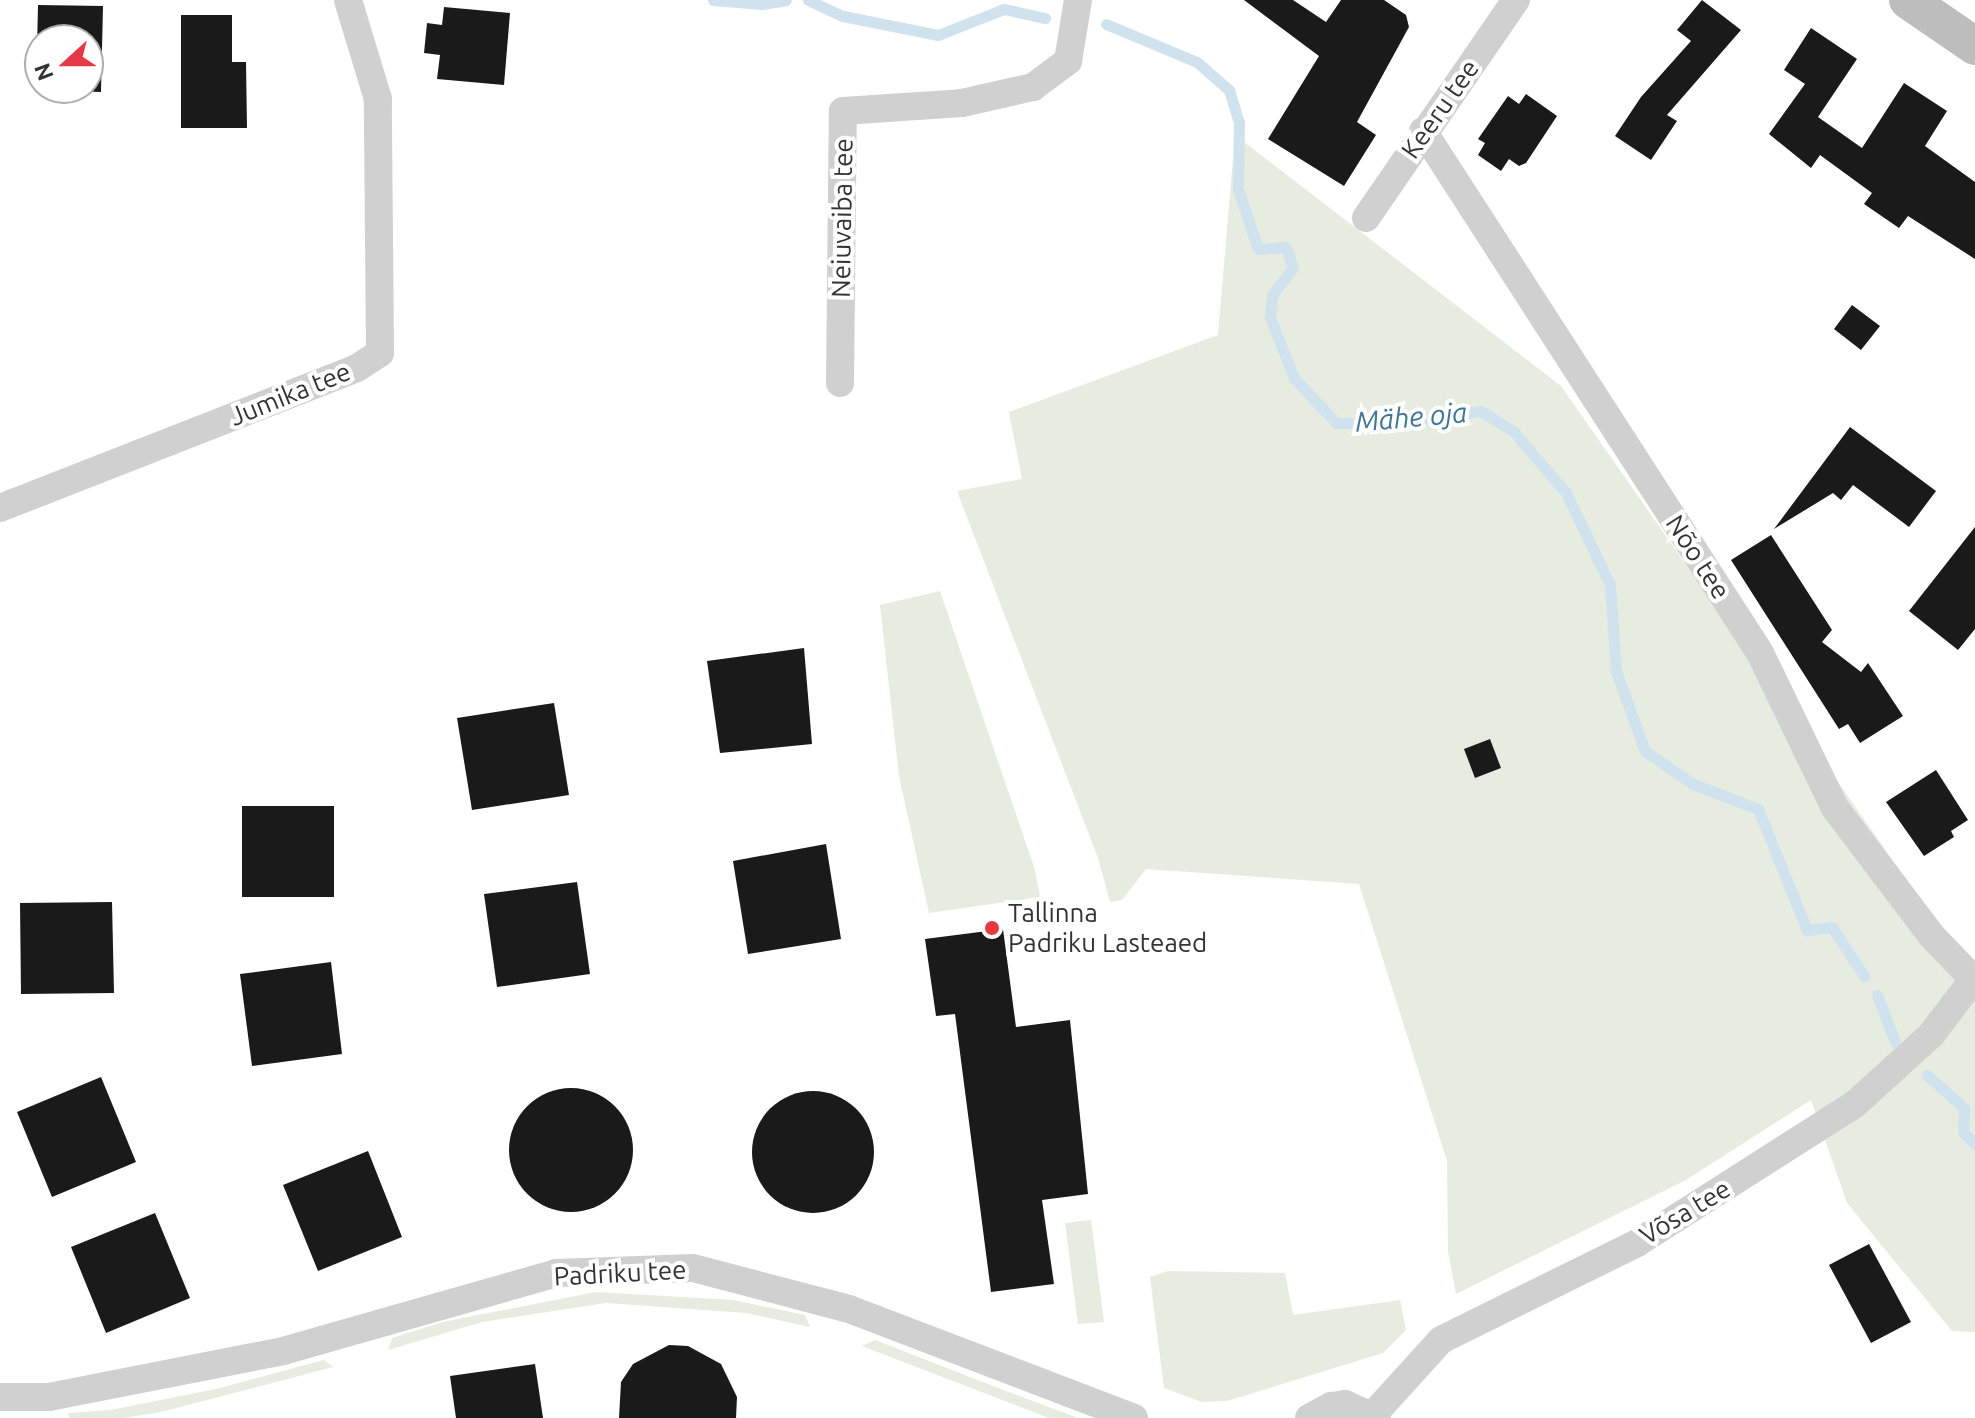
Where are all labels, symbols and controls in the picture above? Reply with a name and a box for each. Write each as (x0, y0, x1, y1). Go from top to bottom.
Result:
north arrow (24, 24, 104, 104)
street label: Keeru tee (1395, 53, 1485, 165)
text: N (28, 60, 58, 84)
street label: Neiuvaiba tee (825, 138, 859, 298)
street label: Jumika tee (225, 356, 355, 432)
water label: Mähe oja (1354, 395, 1468, 439)
street label: Nõo tee (1659, 509, 1737, 605)
place label: Tallinna Padriku Lasteaed (1008, 897, 1207, 958)
marker: Tallinna Padriku Lasteaed (983, 919, 1001, 937)
street label: Võsa tee (1634, 1173, 1736, 1251)
street label: Padriku tee (553, 1254, 687, 1292)

